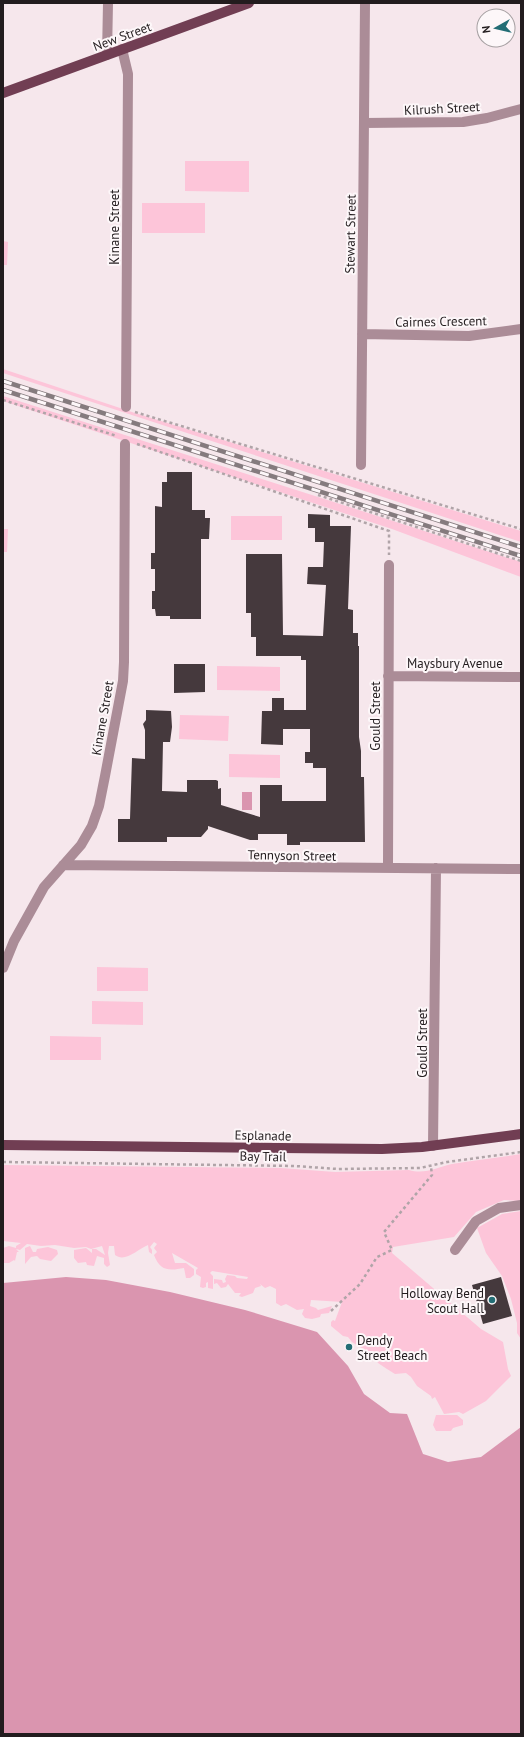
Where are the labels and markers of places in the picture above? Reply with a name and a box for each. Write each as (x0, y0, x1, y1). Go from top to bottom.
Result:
place label: Holloway Bend Scout Hall (401, 1285, 484, 1317)
marker: Holloway Bend Scout Hall (487, 1295, 497, 1305)
place label: Dendy Street Beach (357, 1332, 427, 1364)
marker: Dendy Street Beach (344, 1342, 354, 1352)

